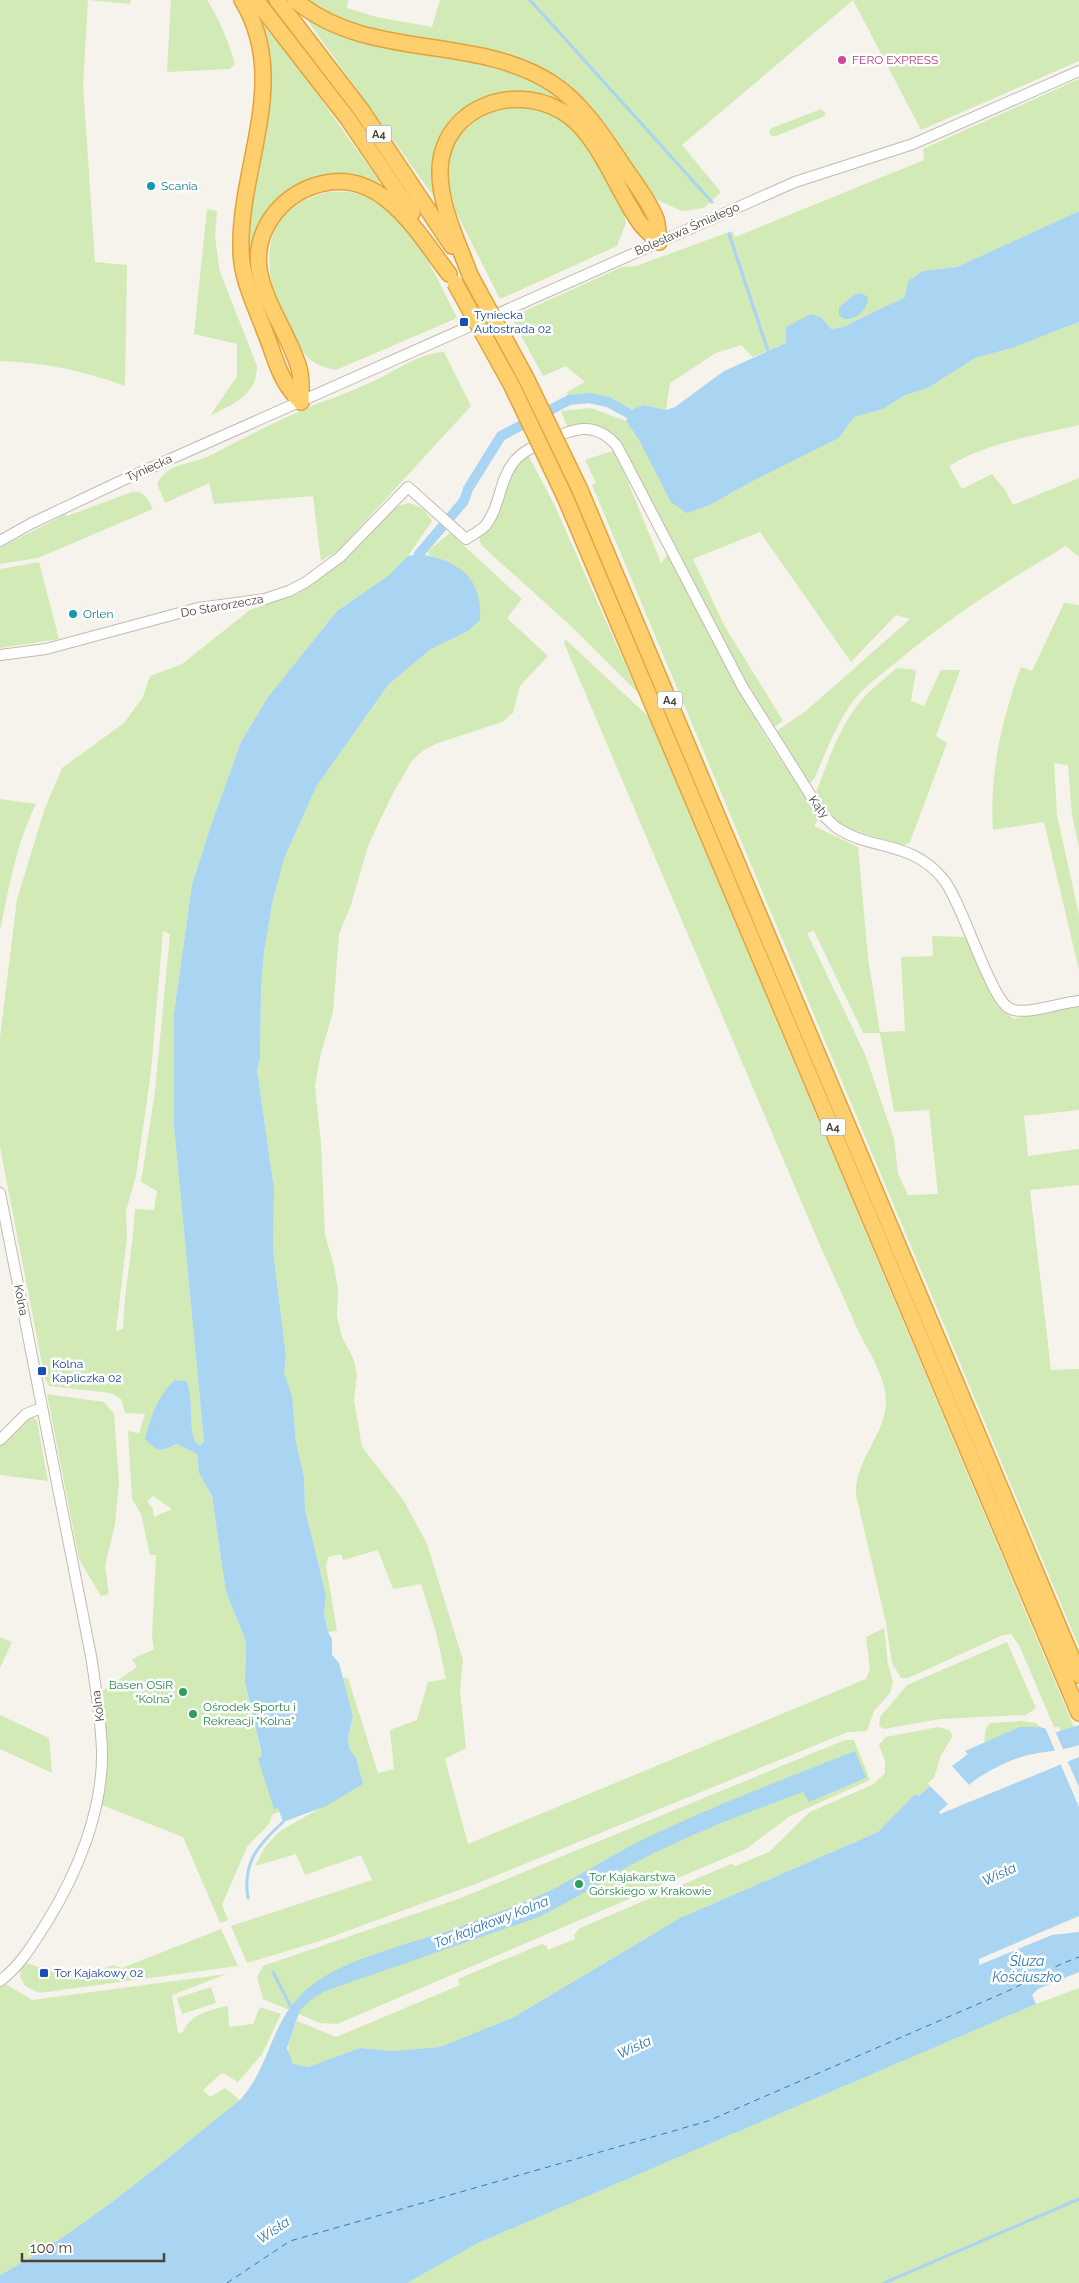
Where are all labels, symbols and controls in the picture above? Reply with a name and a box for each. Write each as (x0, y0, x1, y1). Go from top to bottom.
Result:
place label: FERO EXPRESS (852, 53, 938, 67)
marker: FERO EXPRESS (836, 54, 848, 66)
road number: A4 (366, 126, 392, 142)
place label: Scania (161, 179, 198, 193)
marker: Scania (145, 180, 157, 192)
street label: Bolesława Śmiałego (633, 200, 741, 258)
place label: Tyniecka Autostrada 02 (474, 308, 551, 336)
marker: Tyniecka Autostrada 02 (458, 316, 470, 328)
street label: Tyniecka (124, 452, 174, 484)
street label: Do Starorzecza (180, 592, 264, 620)
place label: Orlen (83, 607, 114, 621)
marker: Orlen (67, 608, 79, 620)
road number: A4 (658, 692, 682, 708)
street label: Kąty (806, 793, 832, 821)
road number: A4 (820, 1118, 846, 1136)
street label: Kolna (11, 1283, 31, 1317)
place label: Kolna Kapliczka 02 (52, 1357, 122, 1385)
marker: Kolna Kapliczka 02 (36, 1365, 48, 1377)
place label: Basen OSiR "Kolna" (109, 1678, 173, 1706)
marker: Basen OSiR "Kolna" (177, 1686, 189, 1698)
street label: Kolna (89, 1690, 107, 1722)
place label: Ośrodek Sportu i Rekreacji "Kolna" (203, 1700, 296, 1728)
marker: Ośrodek Sportu i Rekreacji "Kolna" (187, 1708, 199, 1720)
water label: Wisła (979, 1859, 1019, 1889)
place label: Tor Kajakarstwa Górskiego w Krakowie (589, 1870, 711, 1898)
marker: Tor Kajakarstwa Górskiego w Krakowie (573, 1878, 585, 1890)
water label: Tor kajakowy Kolna (431, 1893, 551, 1951)
water label: Śluza Kościuszko (992, 1952, 1062, 1985)
place label: Tor Kajakowy 02 (54, 1966, 143, 1980)
marker: Tor Kajakowy 02 (38, 1967, 50, 1979)
water label: Wisła (614, 2032, 654, 2062)
water label: Wisła (254, 2213, 292, 2247)
scale bar (22, 2230, 165, 2262)
text: 100 m (30, 2239, 72, 2257)

